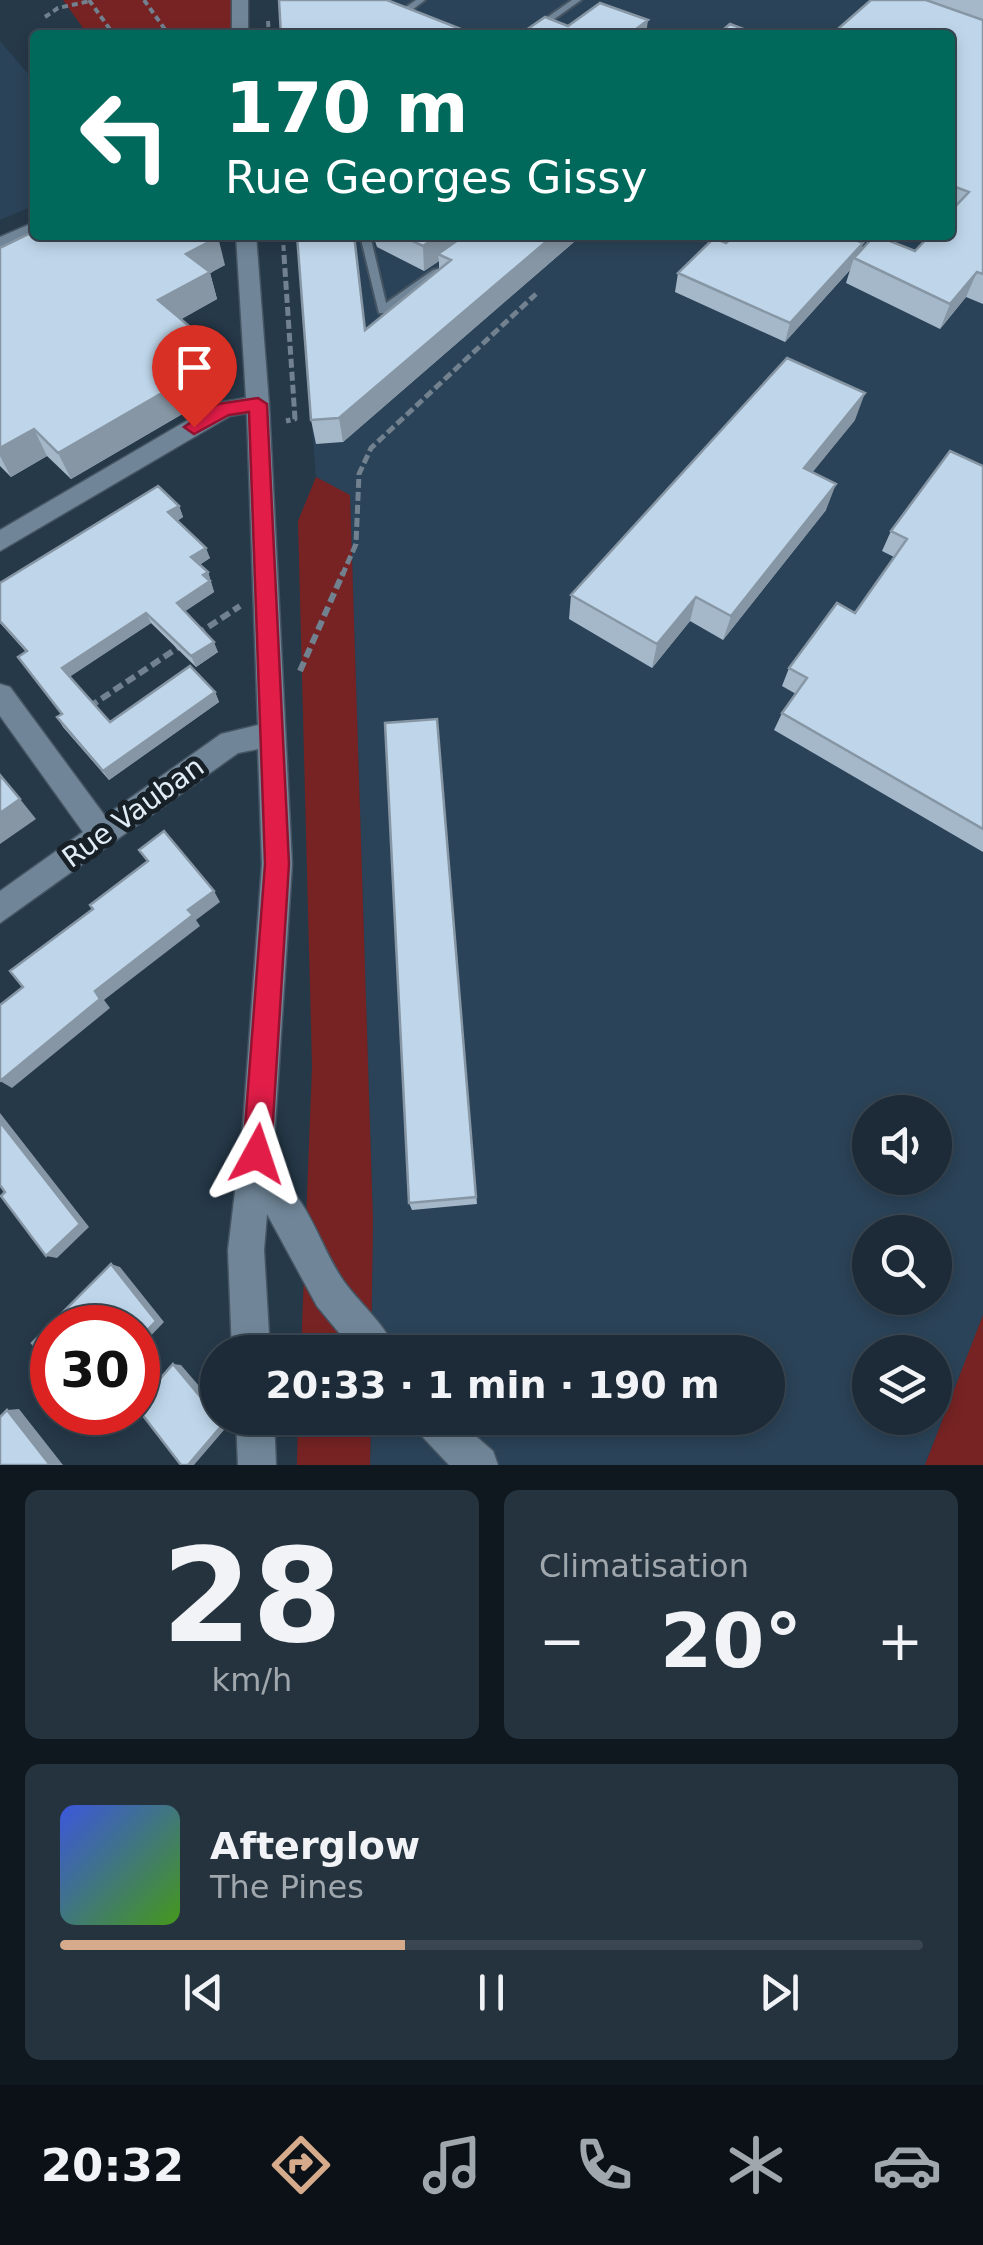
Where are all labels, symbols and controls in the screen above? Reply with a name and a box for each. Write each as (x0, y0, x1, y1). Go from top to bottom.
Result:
text: 170 m (225, 67, 468, 149)
icon: left (60, 70, 190, 200)
text: Rue Georges Gissy (225, 151, 647, 204)
pin (152, 325, 237, 428)
icon: arrive (167, 340, 222, 395)
street label: Rue Vauban (56, 750, 210, 874)
map controls (852, 1095, 952, 1435)
button: sound (852, 1095, 952, 1195)
position arrow (205, 1102, 309, 1206)
button: search (852, 1215, 952, 1315)
speed limit sign: 30 (30, 1305, 160, 1435)
button: layers (852, 1335, 952, 1435)
text: 20:33 · 1 min · 190 m (265, 1363, 720, 1407)
text: 28 (162, 1520, 342, 1672)
text: Climatisation (539, 1547, 749, 1585)
text: 20° (660, 1597, 802, 1685)
text: − (539, 1609, 585, 1673)
text: + (877, 1609, 923, 1673)
text: km/h (212, 1661, 292, 1699)
text: Afterglow (210, 1824, 420, 1868)
text: The Pines (210, 1868, 364, 1906)
icon: previous (176, 1965, 231, 2020)
icon: pause (464, 1965, 519, 2020)
icon: next (752, 1965, 807, 2020)
icon: directions (266, 2130, 336, 2200)
icon: music (417, 2130, 487, 2200)
icon: phone (569, 2130, 639, 2200)
icon: climate (721, 2130, 791, 2200)
icon: car (872, 2130, 942, 2200)
text: 20:32 (41, 2139, 184, 2192)

